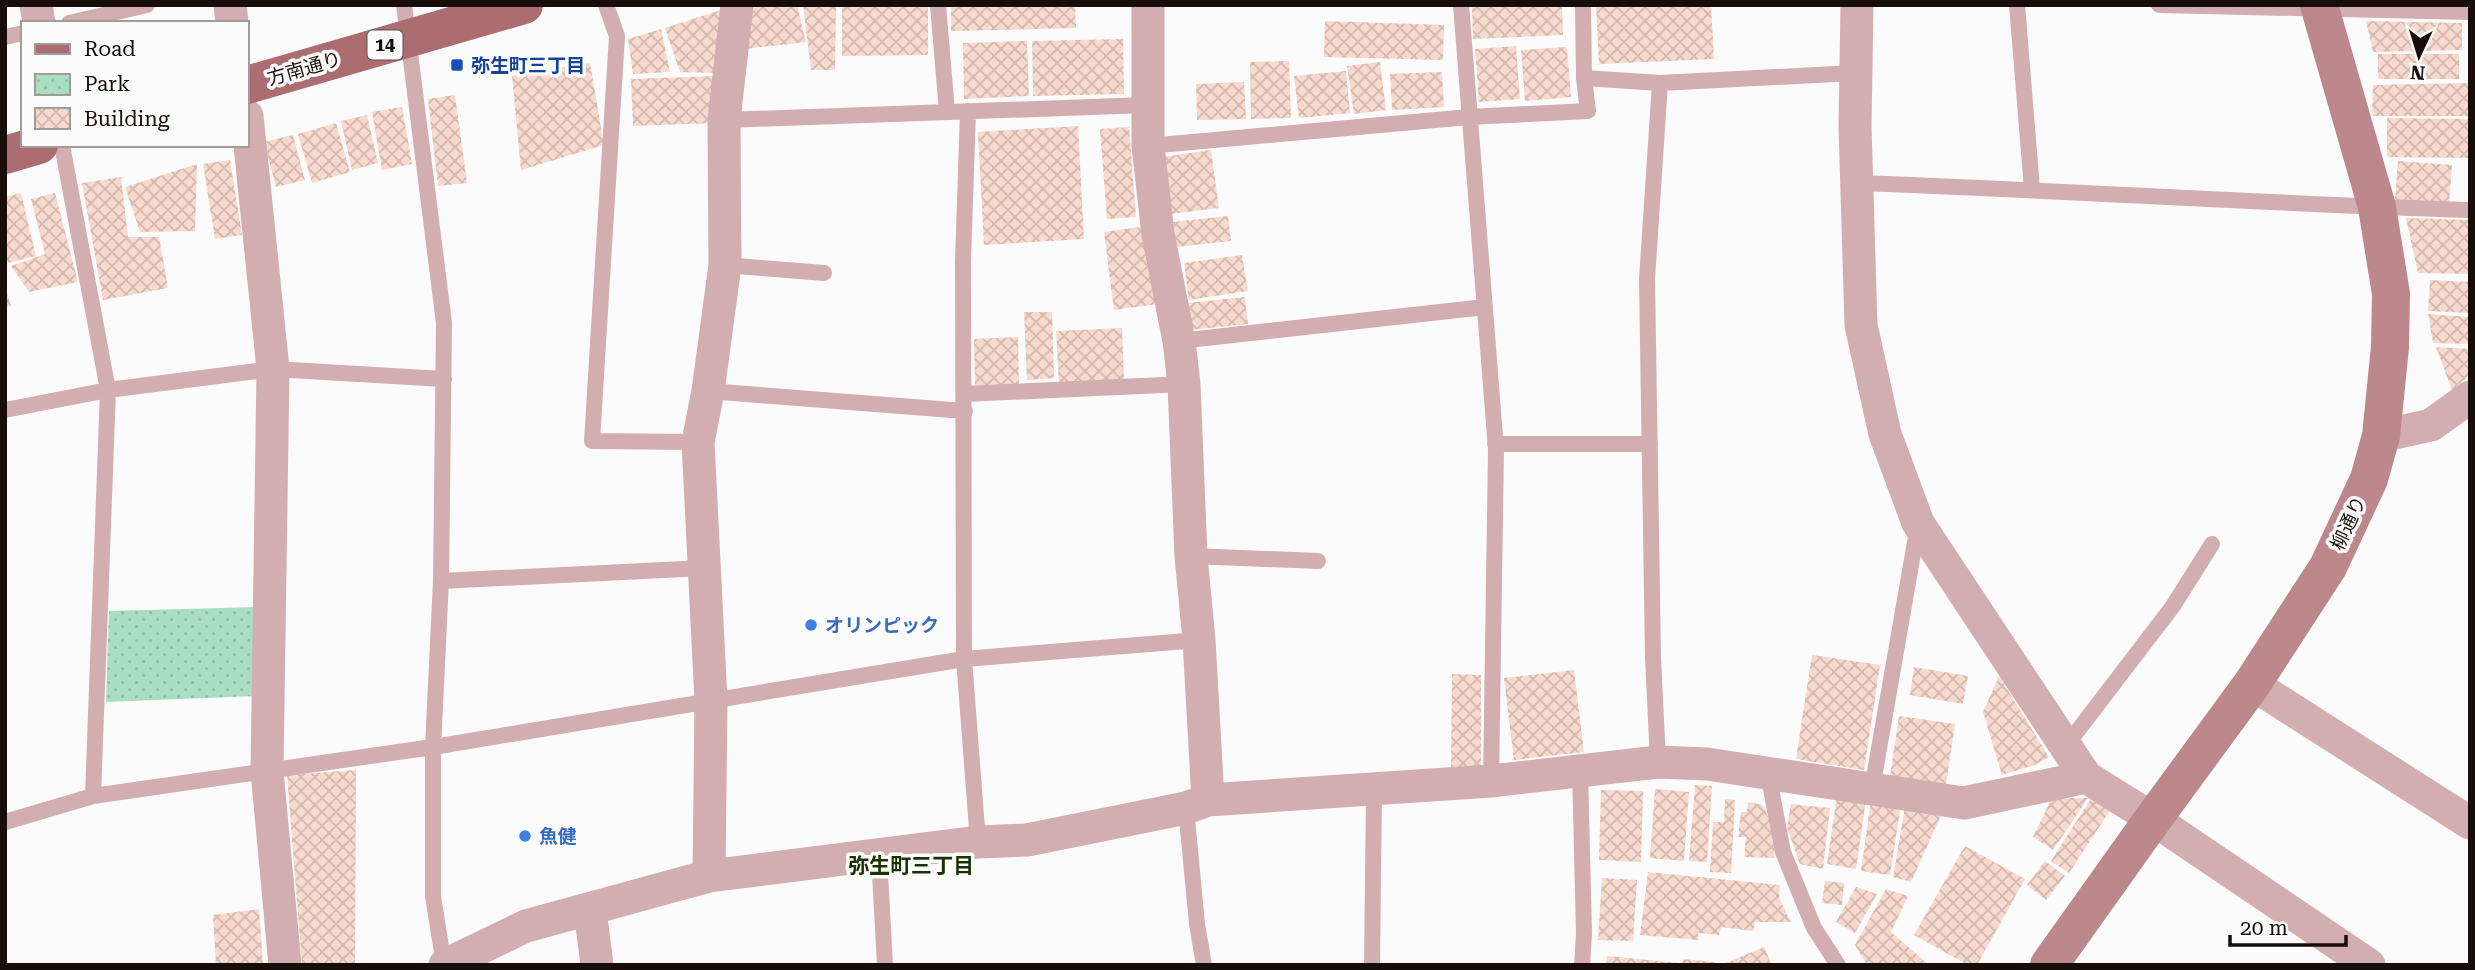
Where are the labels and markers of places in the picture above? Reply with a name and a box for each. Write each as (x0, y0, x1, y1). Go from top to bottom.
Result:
place label: 弥生町三丁目 (471, 54, 585, 77)
marker: 弥生町三丁目 (449, 57, 465, 73)
place label: オリンピック (825, 614, 939, 637)
marker: オリンピック (803, 617, 819, 633)
place label: 魚健 (539, 825, 577, 848)
marker: 魚健 (517, 828, 533, 844)

